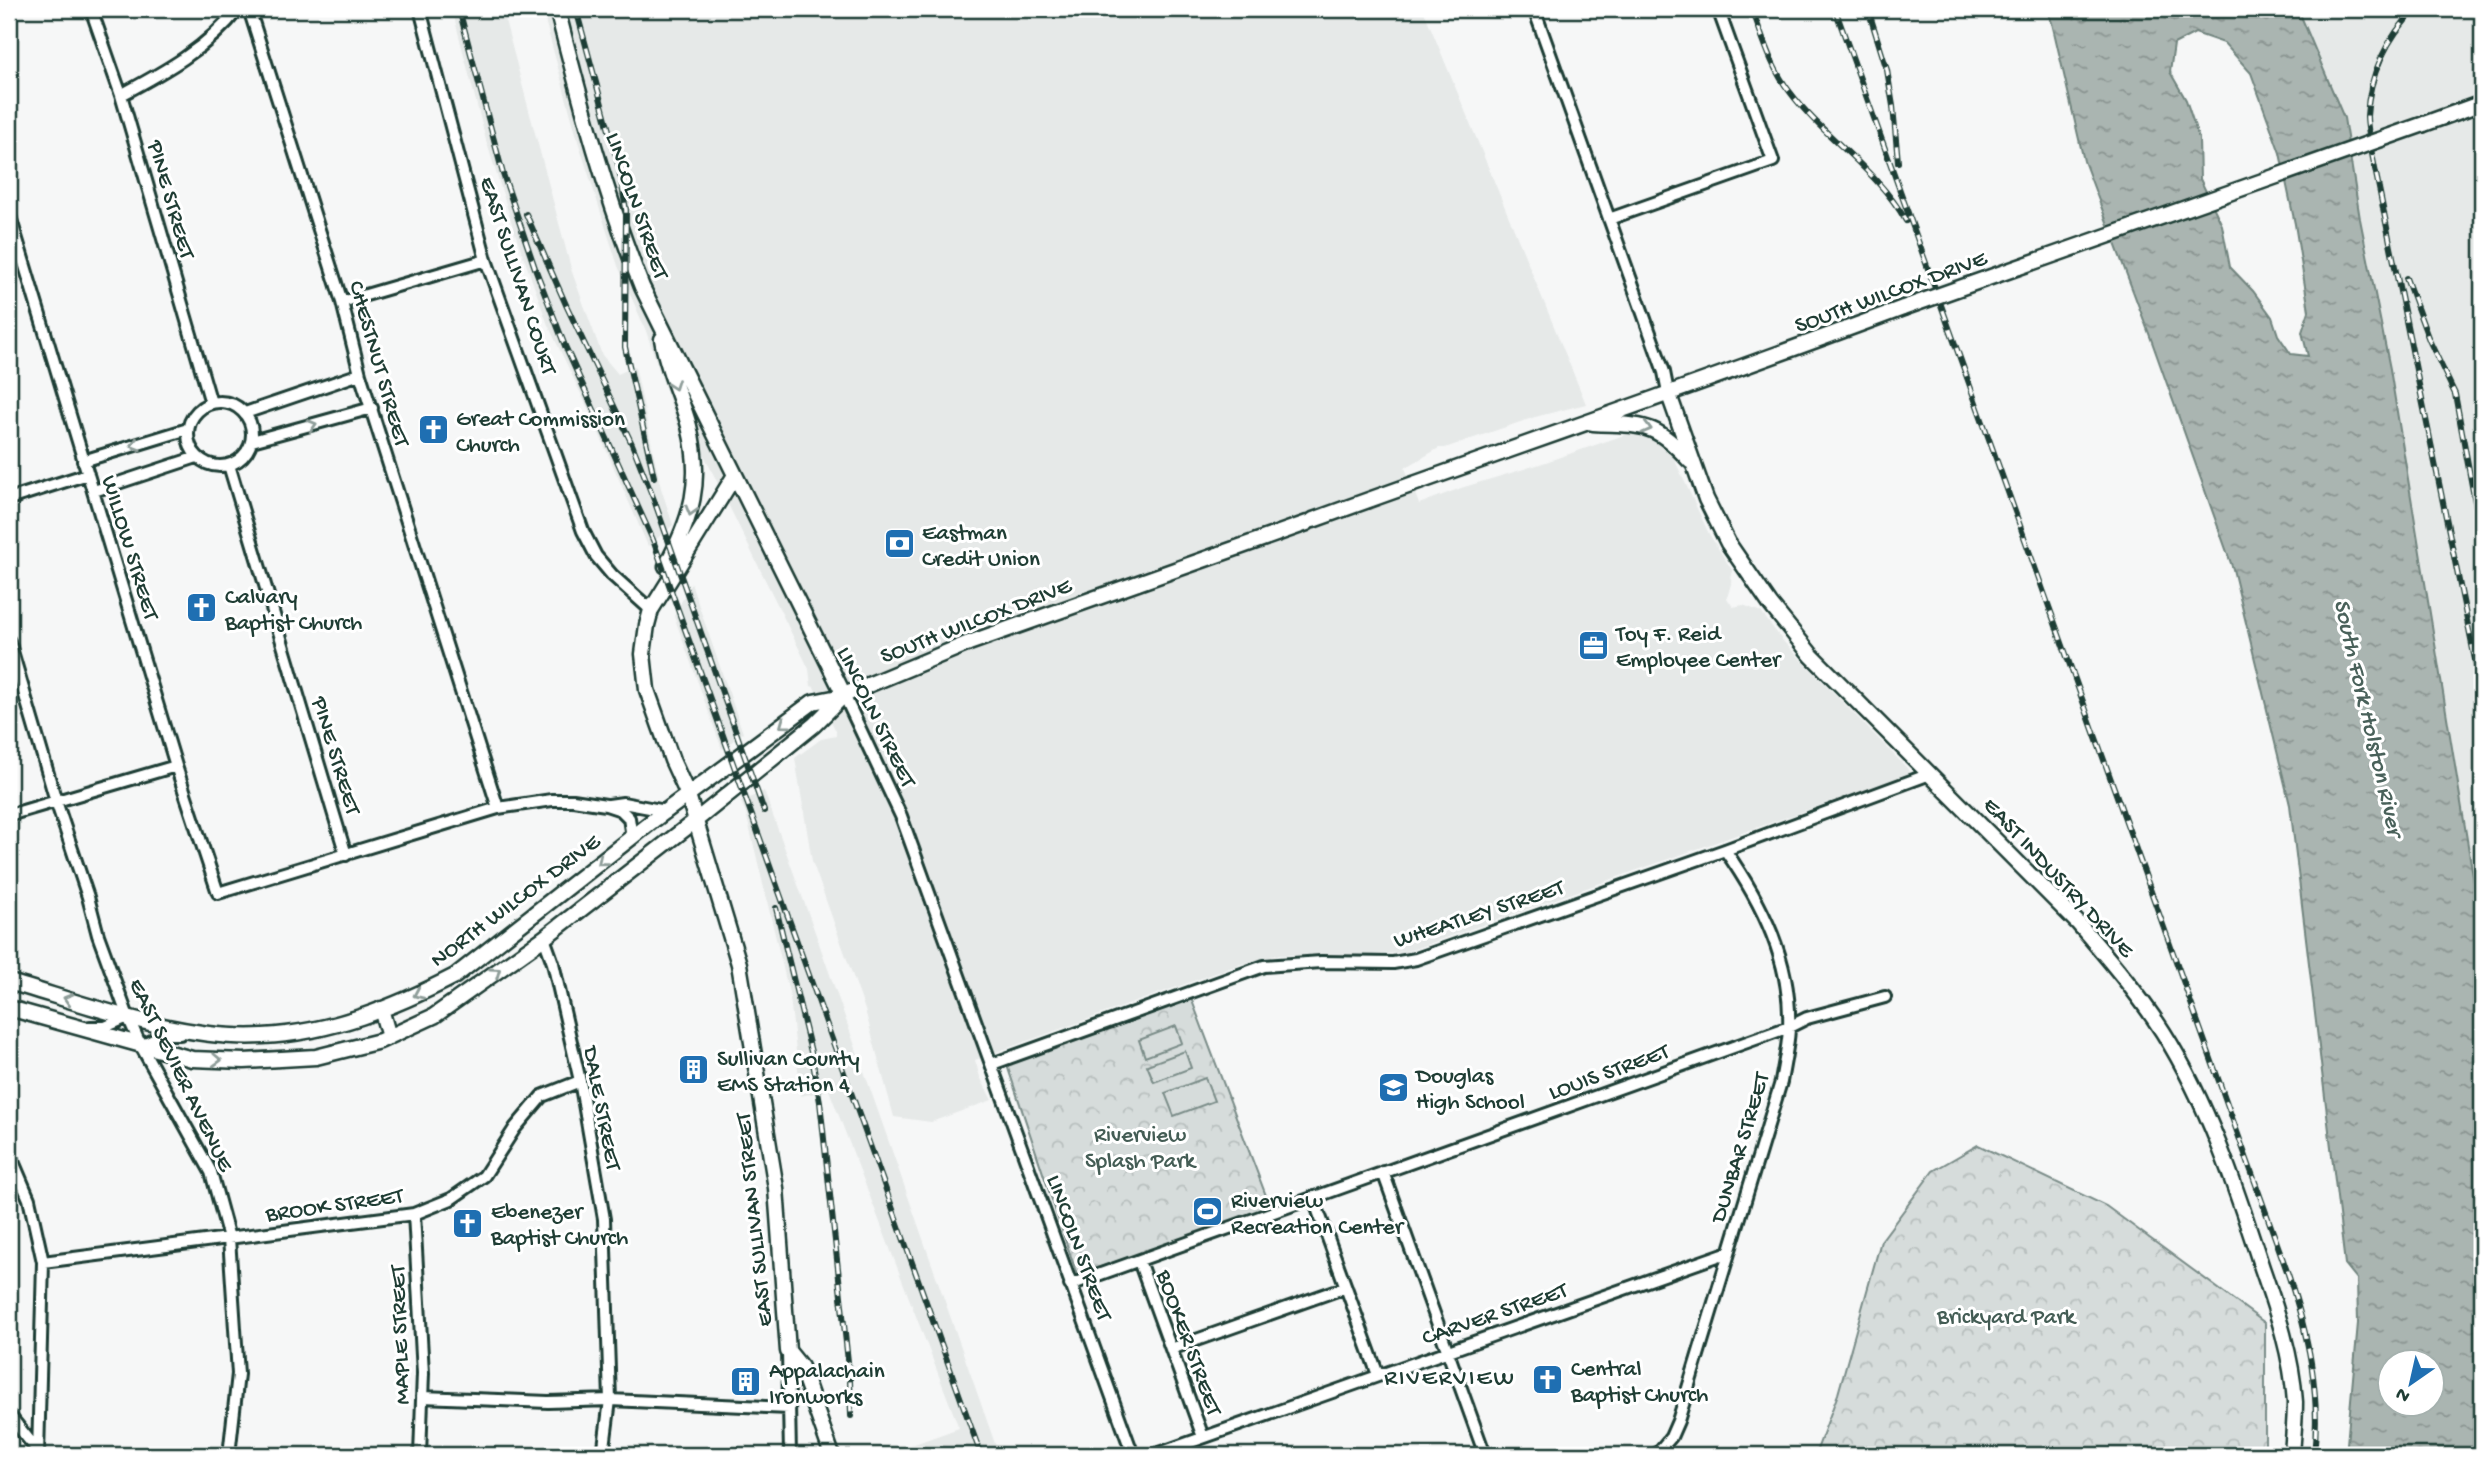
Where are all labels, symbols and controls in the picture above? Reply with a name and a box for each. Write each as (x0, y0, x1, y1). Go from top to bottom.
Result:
street label: LINCOLN STREET (598, 129, 674, 284)
street label: PINE STREET (140, 137, 200, 263)
street label: EAST SULLIVAN COURT (472, 174, 562, 380)
street label: SOUTH WILCOX DRIVE (1792, 245, 1992, 341)
street label: CHESTNUT STREET (341, 278, 415, 451)
one-way arrow (666, 378, 680, 390)
place label: Great Commission Church (456, 407, 625, 460)
church icon: Great Commission Church (416, 413, 450, 447)
one-way arrow (306, 418, 318, 433)
one-way arrow (1641, 420, 1653, 434)
one-way arrow (130, 437, 142, 451)
street label: WILLOW STREET (94, 472, 164, 625)
one-way arrow (684, 505, 699, 517)
place label: Eastman Credit Union (922, 521, 1040, 574)
bank icon: Eastman Credit Union (882, 527, 916, 561)
street label: SOUTH WILCOX DRIVE (877, 573, 1077, 671)
place label: Calvary Baptist Church (224, 585, 362, 638)
church icon: Calvary Baptist Church (185, 591, 219, 625)
water label: South Fork Holston River (2325, 597, 2409, 843)
place label: Toy F. Reid Employee Center (1614, 622, 1782, 675)
office icon: Toy F. Reid Employee Center (1576, 628, 1610, 662)
street label: LINCOLN STREET (829, 643, 921, 793)
street label: PINE STREET (304, 693, 366, 819)
one-way arrow (779, 716, 792, 728)
street label: EAST INDUSTRY DRIVE (1976, 793, 2140, 965)
street label: NORTH WILCOX DRIVE (426, 828, 608, 974)
one-way arrow (598, 853, 610, 866)
street label: WHEATLEY STREET (1391, 875, 1569, 956)
one-way arrow (488, 968, 501, 980)
street label: EAST SEVIER AVENUE (121, 975, 239, 1178)
one-way arrow (413, 986, 426, 1000)
one-way arrow (63, 993, 75, 1008)
street label: LOUIS STREET (1545, 1039, 1674, 1108)
street label: DALE STREET (575, 1042, 626, 1174)
place label: Sullivan County EMS Station 4 (717, 1047, 860, 1100)
one-way arrow (212, 1053, 223, 1068)
building icon: Sullivan County EMS Station 4 (677, 1053, 711, 1087)
place label: Douglas High School (1414, 1064, 1525, 1117)
street label: DUNBAR STREET (1705, 1069, 1777, 1228)
school or university icon: Douglas High School (1376, 1070, 1410, 1104)
street label: EAST SULLIVAN STREET (731, 1110, 780, 1328)
park label: Riverview Splash Park (1085, 1123, 1198, 1176)
street label: LINCOLN STREET (1039, 1172, 1117, 1326)
street label: BROOK STREET (263, 1183, 406, 1230)
place label: Riverview Recreation Center (1231, 1189, 1405, 1242)
sports icon: Riverview Recreation Center (1191, 1195, 1225, 1229)
place label: Ebenezer Baptist Church (490, 1200, 628, 1253)
church icon: Ebenezer Baptist Church (451, 1206, 485, 1240)
street label: MAPLE STREET (386, 1264, 417, 1405)
street label: BOOKER STREET (1149, 1266, 1227, 1421)
street label: CARVER STREET (1419, 1277, 1572, 1353)
park label: Brickyard Park (1936, 1305, 2078, 1332)
north arrow (2376, 1348, 2446, 1418)
place label: Central Baptist Church (1570, 1357, 1708, 1410)
place label: Appalachain Ironworks (769, 1359, 885, 1412)
church icon: Central Baptist Church (1531, 1363, 1565, 1397)
building icon: Appalachain Ironworks (729, 1365, 763, 1399)
district label: RIVERVIEW (1384, 1365, 1516, 1394)
text: N (2392, 1381, 2415, 1407)

